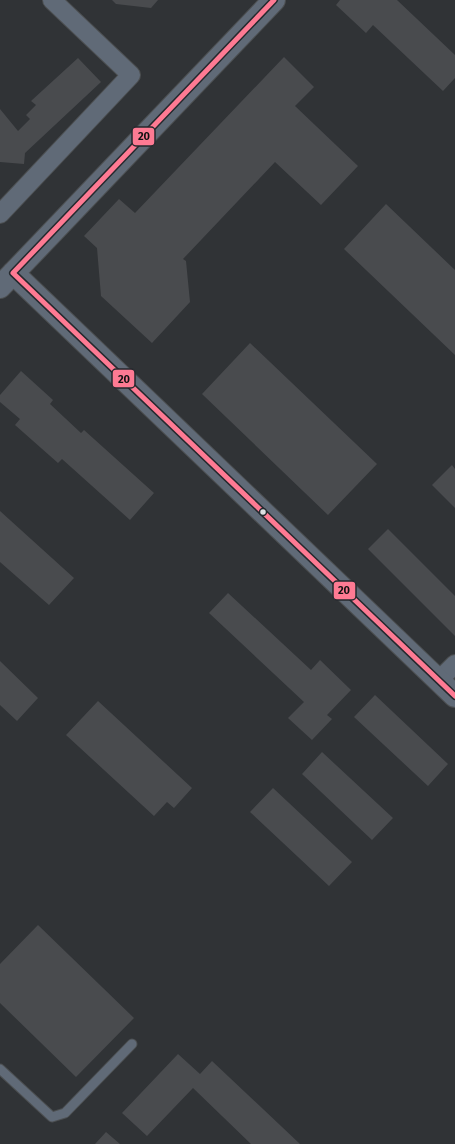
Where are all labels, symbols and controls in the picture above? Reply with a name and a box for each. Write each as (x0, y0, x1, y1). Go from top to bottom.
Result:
line badge: 20 (132, 127, 155, 146)
text: 20 (138, 130, 151, 143)
line badge: 20 (112, 369, 135, 388)
text: 20 (118, 373, 131, 386)
unlabelled marker (258, 507, 268, 517)
line badge: 20 (333, 581, 356, 600)
text: 20 (338, 584, 351, 597)

